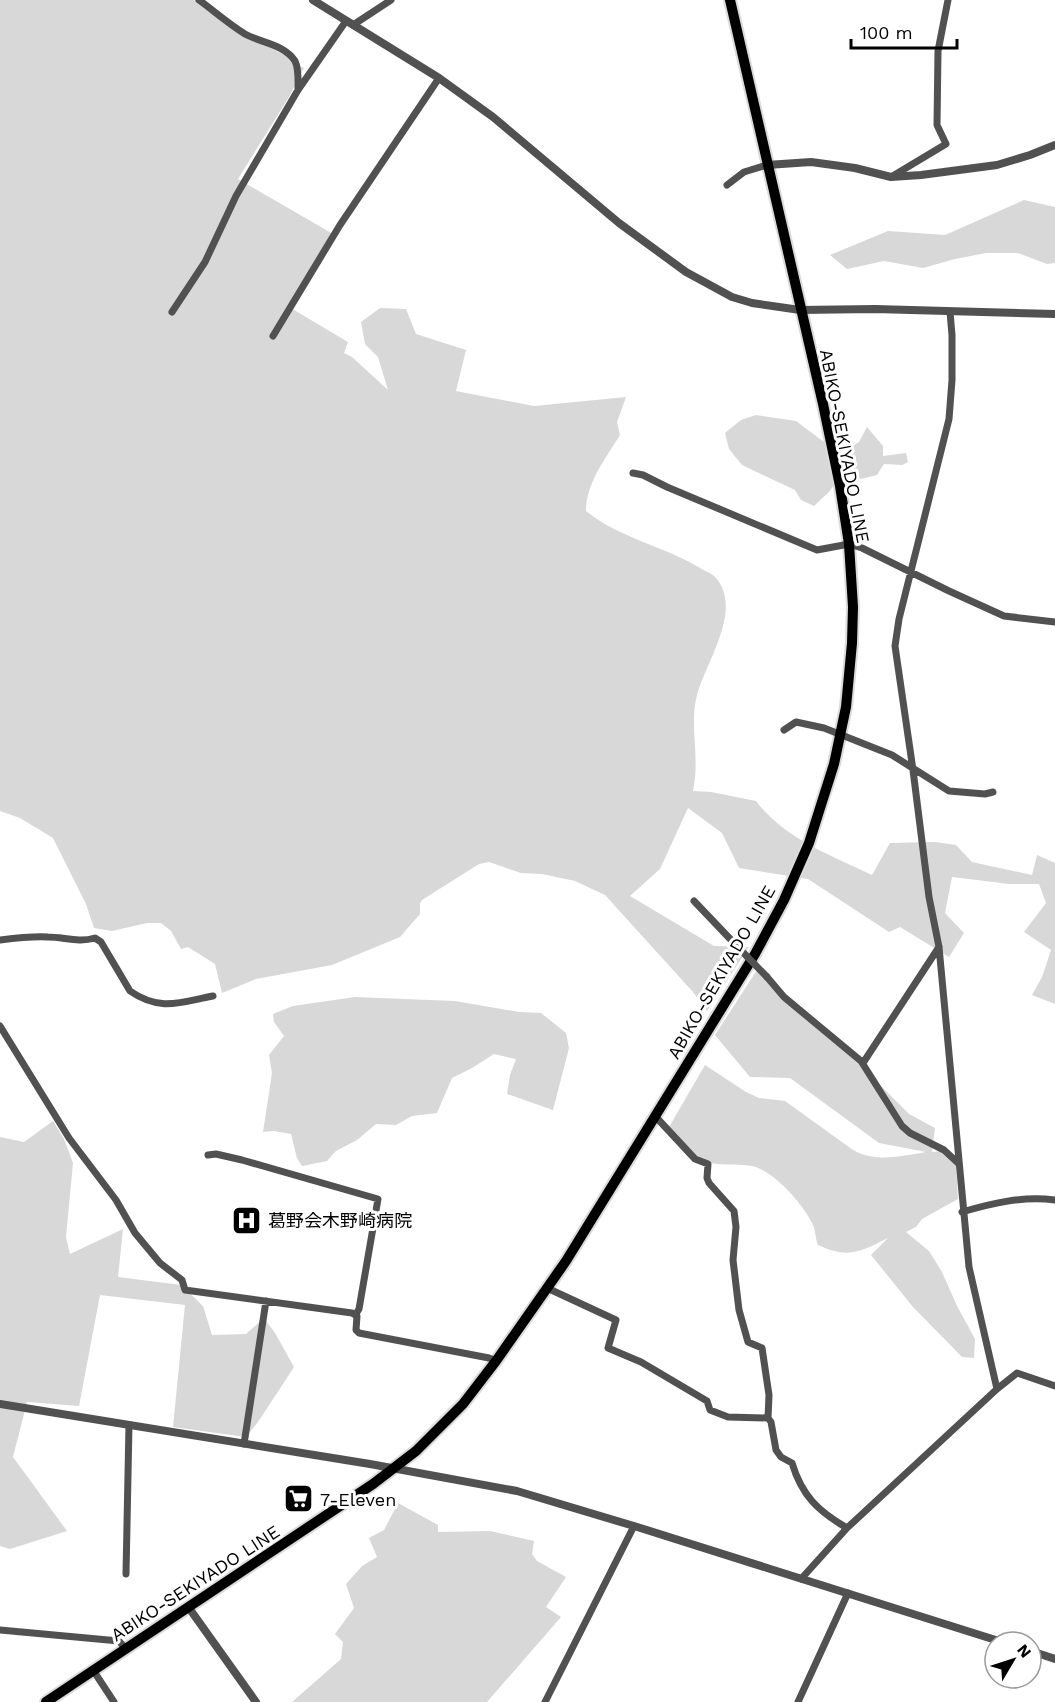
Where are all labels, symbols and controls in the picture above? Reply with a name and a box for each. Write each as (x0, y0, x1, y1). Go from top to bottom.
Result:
scale bar (851, 12, 958, 50)
text: 100 m (860, 22, 913, 43)
street label: ABIKO-SEKIYADO LINE (816, 347, 874, 545)
street label: ABIKO-SEKIYADO LINE (663, 881, 779, 1063)
hospital icon: 葛野会木野崎病院 (231, 1204, 263, 1236)
place label: 葛野会木野崎病院 (268, 1210, 412, 1231)
supermarket icon: 7-Eleven (283, 1483, 315, 1515)
place label: 7-Eleven (320, 1489, 396, 1510)
street label: ABIKO-SEKIYADO LINE (107, 1521, 283, 1645)
north arrow (983, 1630, 1043, 1690)
text: N (1013, 1640, 1035, 1661)

